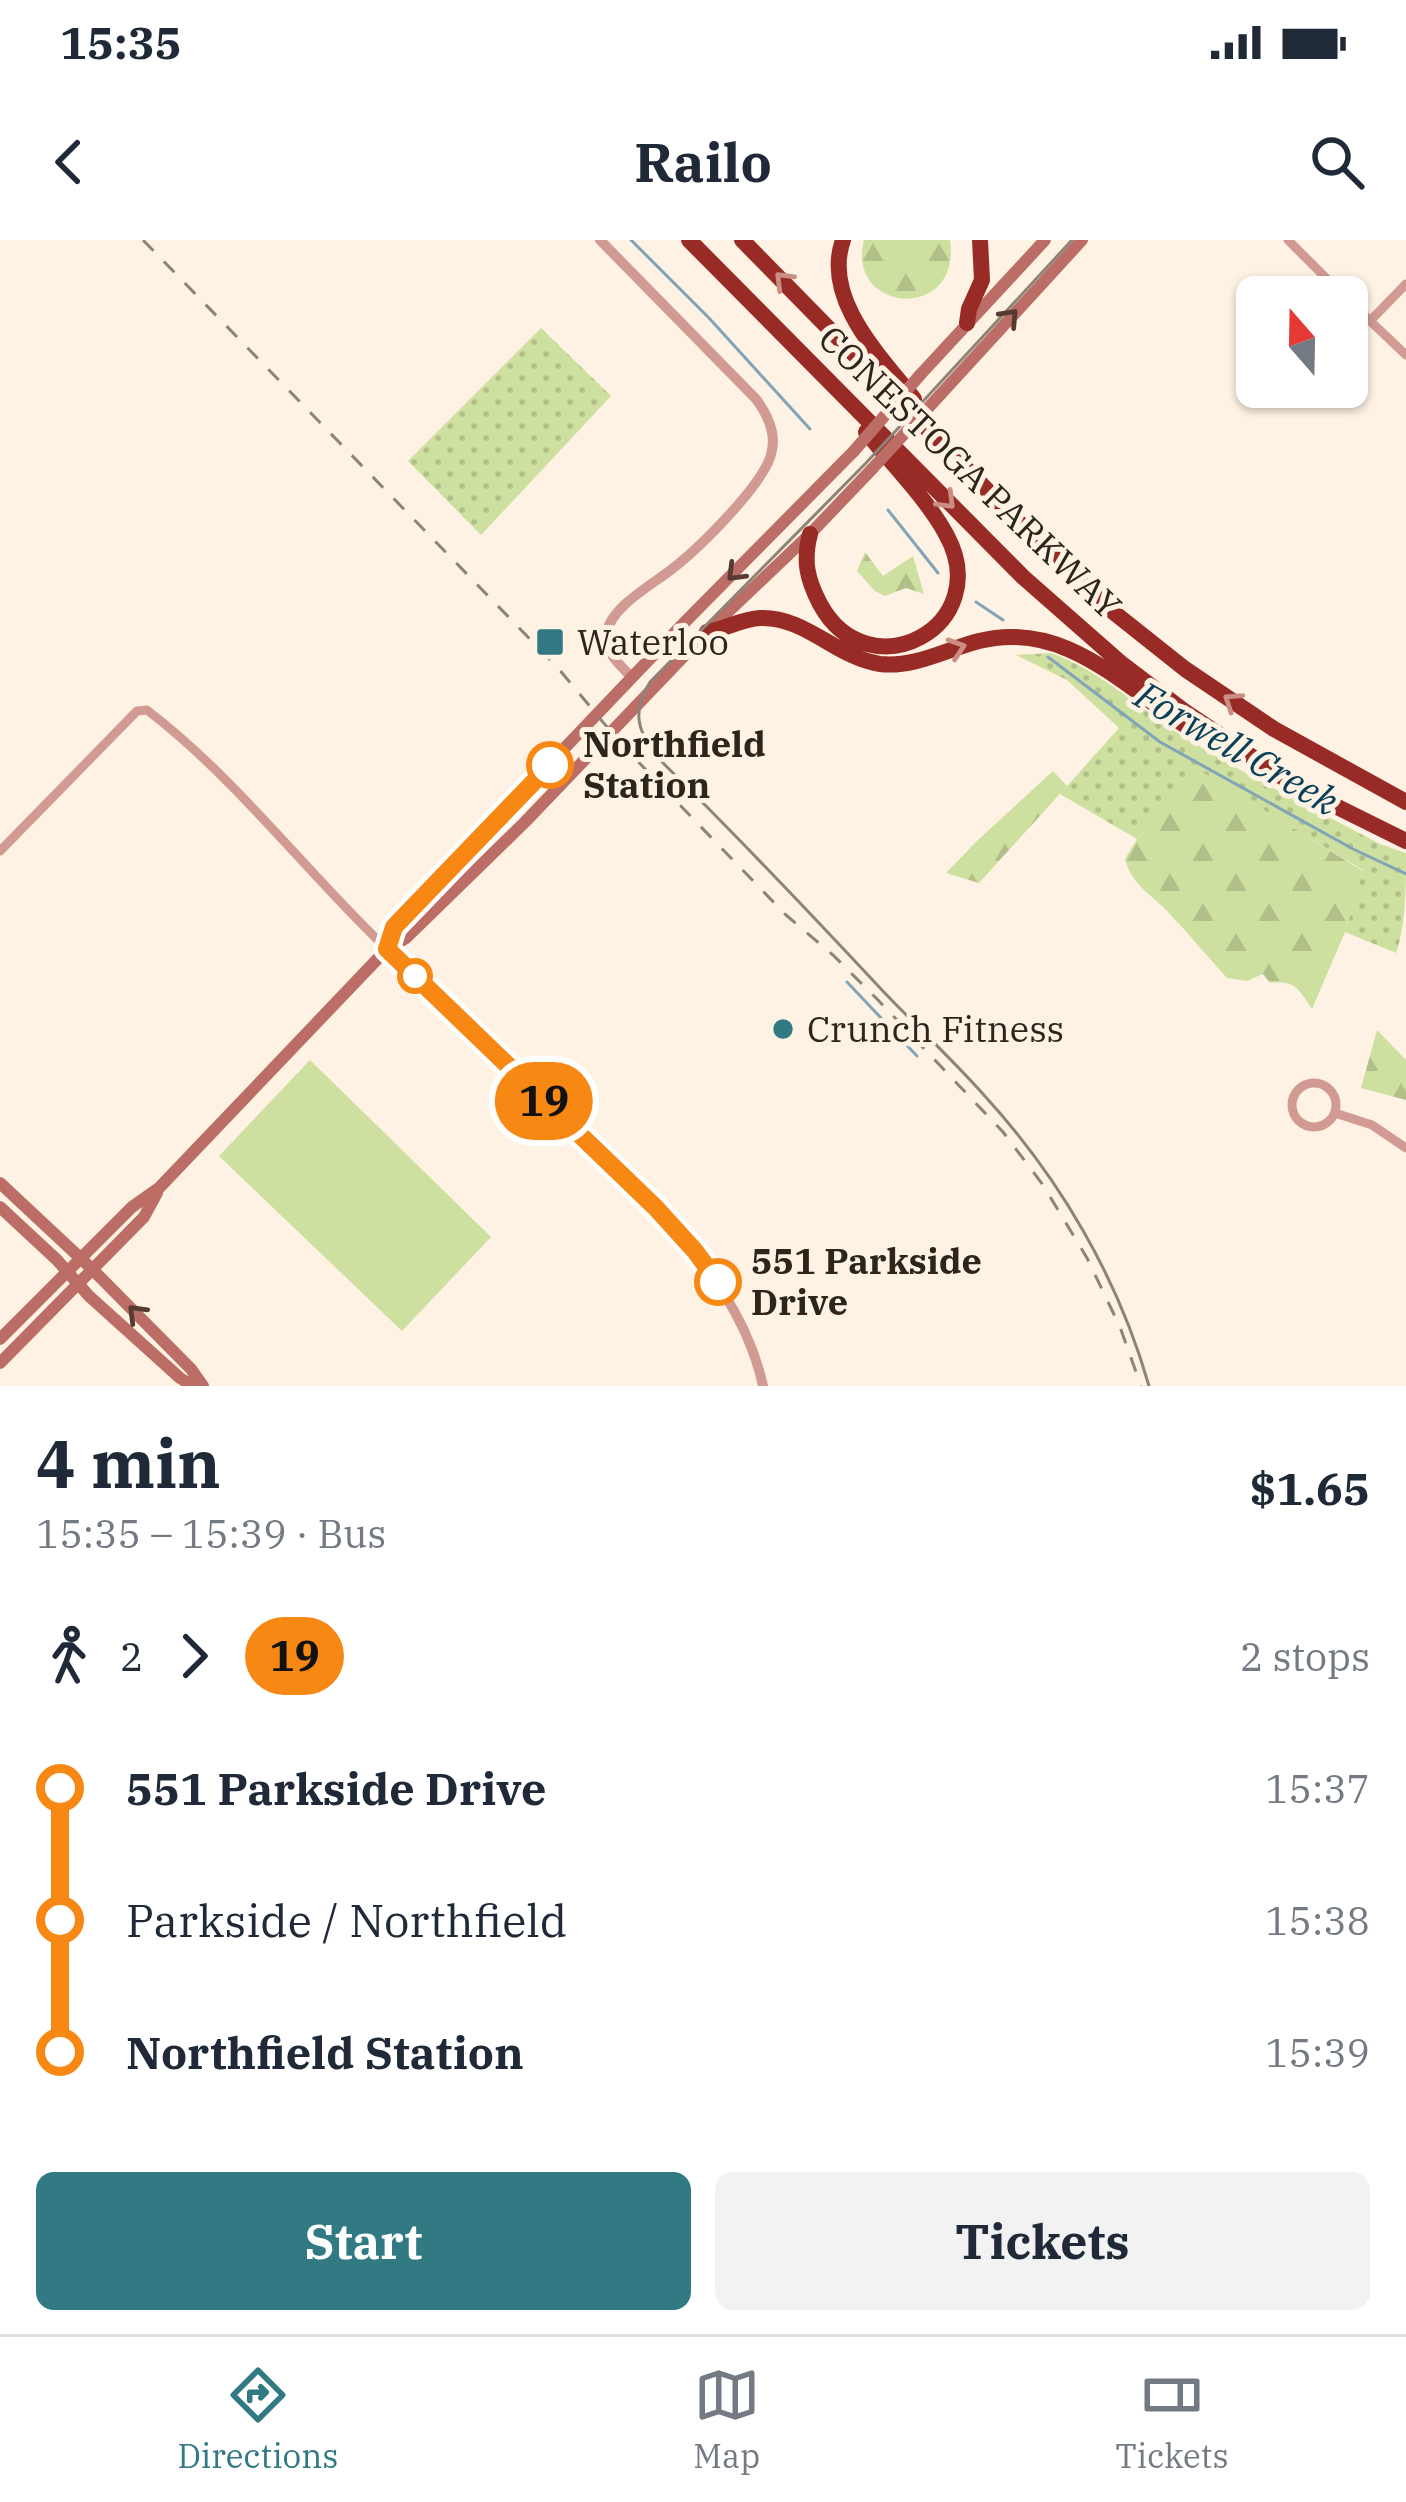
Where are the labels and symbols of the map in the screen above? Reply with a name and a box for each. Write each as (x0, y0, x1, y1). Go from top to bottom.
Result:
one-way arrow (775, 272, 797, 294)
north arrow (1236, 276, 1368, 408)
one-way arrow (996, 309, 1017, 330)
street label: CONESTOGA PARKWAY (809, 315, 1132, 629)
one-way arrow (933, 487, 955, 509)
one-way arrow (727, 559, 749, 581)
place label: Waterloo (577, 618, 729, 665)
marker: Waterloo (534, 626, 566, 658)
one-way arrow (946, 637, 967, 662)
water label: Forwell Creek (1125, 668, 1348, 826)
one-way arrow (1224, 693, 1246, 715)
place label: Northfield Station (583, 720, 766, 808)
marker: Northfield Station (528, 743, 572, 787)
unlabelled marker (399, 960, 431, 992)
place label: Crunch Fitness (807, 1005, 1064, 1052)
marker: Crunch Fitness (770, 1016, 796, 1042)
line badge: 19 (490, 1062, 598, 1140)
place label: 551 Parkside Drive (751, 1237, 982, 1325)
marker: 551 Parkside Drive (696, 1260, 740, 1304)
one-way arrow (128, 1305, 150, 1327)

